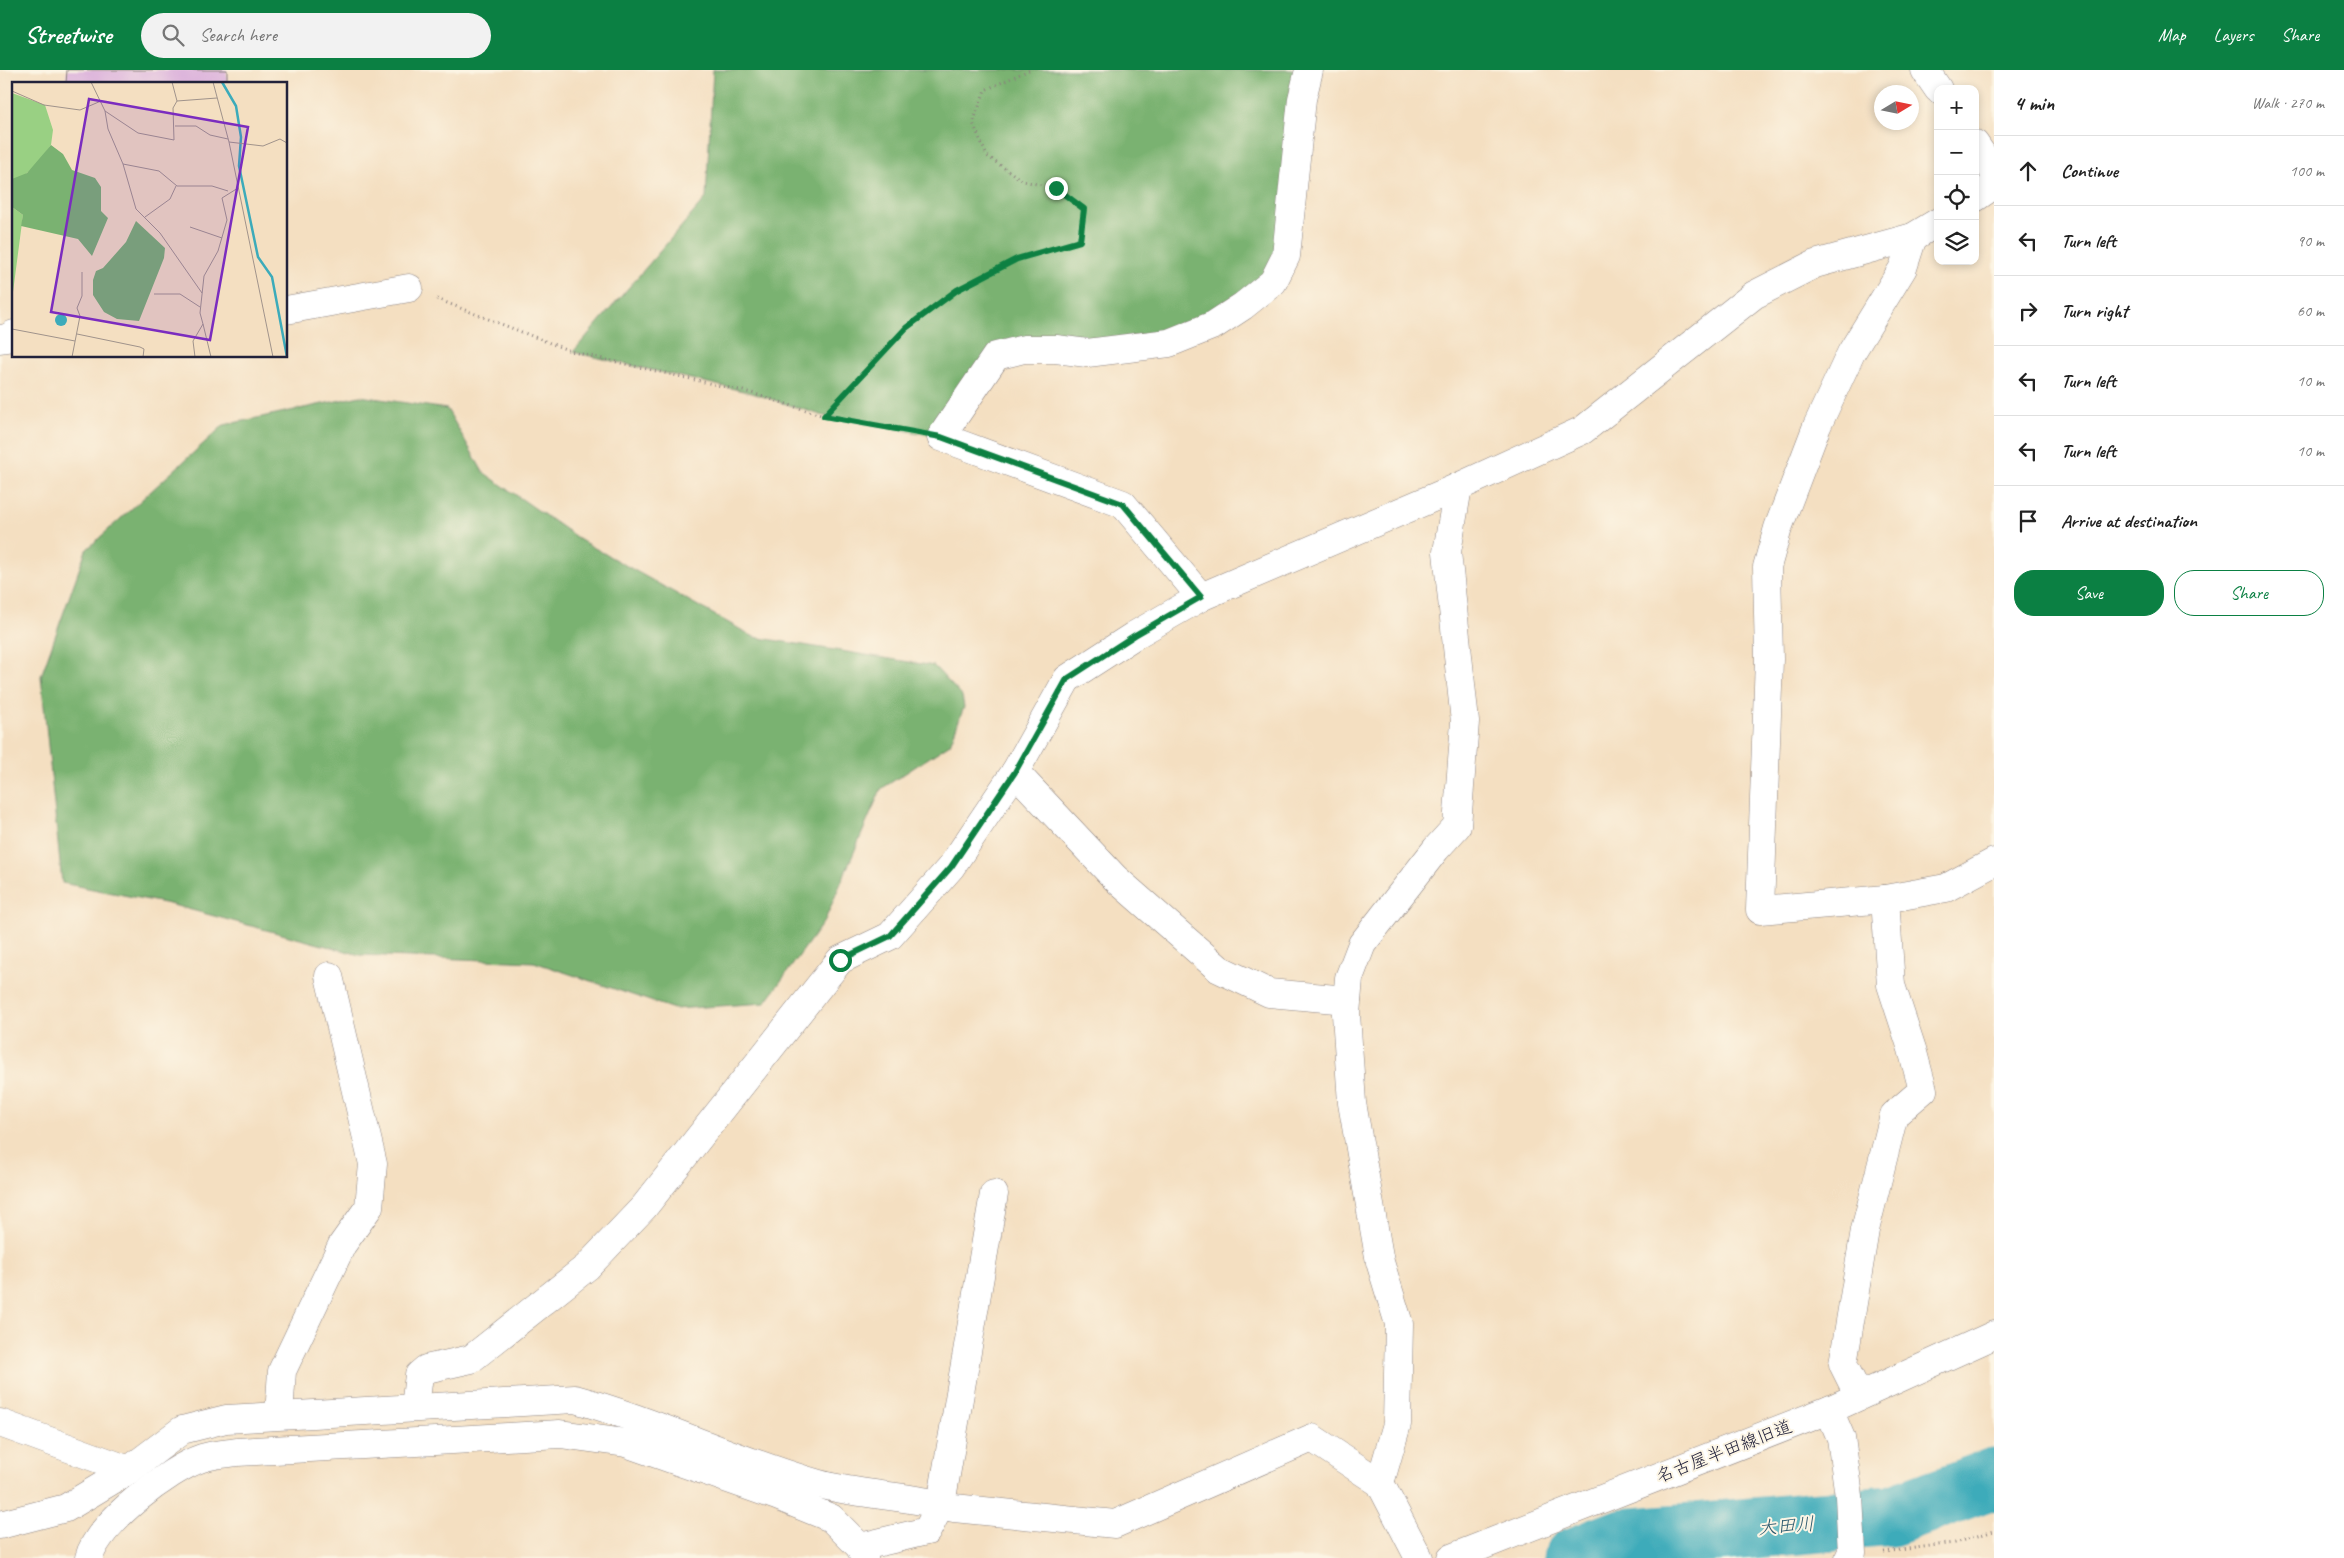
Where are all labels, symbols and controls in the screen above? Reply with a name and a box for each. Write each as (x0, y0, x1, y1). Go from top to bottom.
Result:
search box (141, 13, 491, 58)
text: Streetwise (25, 20, 111, 50)
icon: search (159, 21, 187, 49)
text: Search here (199, 23, 277, 47)
text: Map (2158, 24, 2186, 46)
text: Layers (2214, 24, 2253, 46)
text: Share (2281, 24, 2319, 46)
inset map (12, 82, 288, 358)
north arrow (1874, 85, 1919, 130)
map controls (1934, 85, 1979, 265)
button: + (1934, 85, 1979, 130)
text: 4 min (2014, 90, 2054, 116)
text: Walk · 270 m (2252, 93, 2324, 113)
button: − (1934, 130, 1979, 175)
icon: ahead (2014, 157, 2042, 185)
text: Continue (2061, 159, 2118, 183)
text: 100 m (2290, 161, 2324, 181)
button: locate (1934, 175, 1979, 220)
route end (1045, 177, 1068, 200)
button: layers (1934, 220, 1979, 265)
icon: left (2014, 227, 2042, 255)
text: Turn left (2061, 229, 2116, 253)
text: 90 m (2297, 231, 2324, 251)
icon: right (2014, 297, 2042, 325)
text: Turn right (2061, 299, 2128, 323)
text: 60 m (2297, 301, 2324, 321)
icon: left (2014, 367, 2042, 395)
text: Turn left (2061, 369, 2116, 393)
text: 10 m (2297, 371, 2324, 391)
icon: left (2014, 437, 2042, 465)
text: Turn left (2061, 439, 2116, 463)
text: 10 m (2297, 441, 2324, 461)
icon: arrive (2014, 507, 2042, 535)
text: Arrive at destination (2061, 509, 2197, 533)
button: Save (2014, 570, 2164, 616)
button: Share (2174, 570, 2324, 616)
route start (829, 949, 852, 972)
street label: 名古屋半田線旧道 (1653, 1415, 1795, 1487)
water label: 大田川 (1757, 1512, 1816, 1540)

